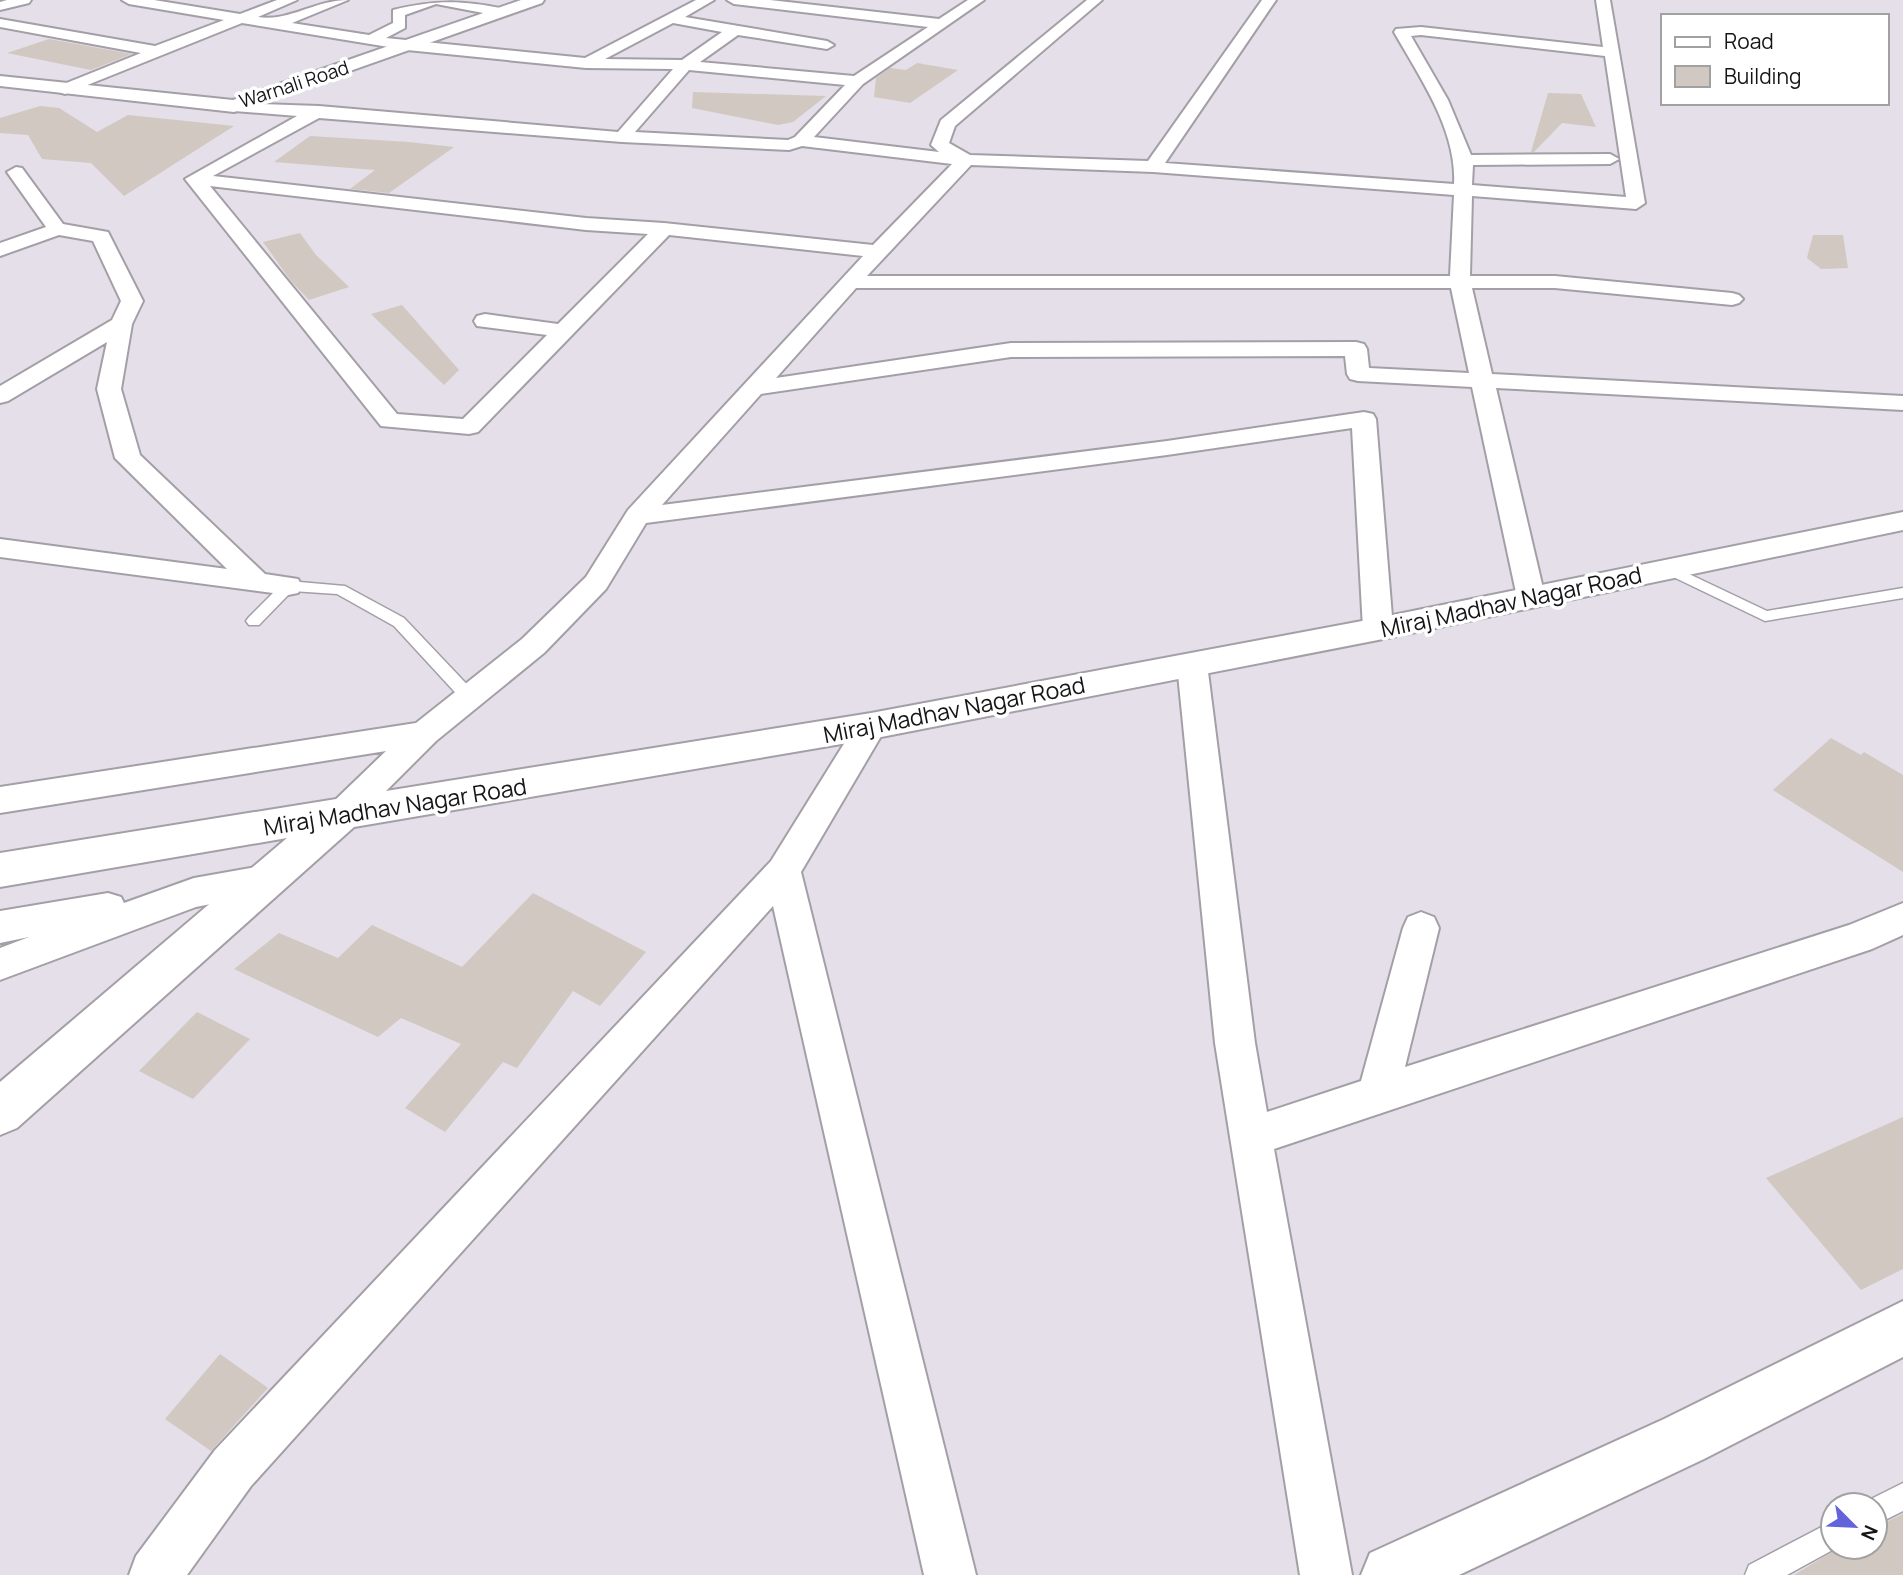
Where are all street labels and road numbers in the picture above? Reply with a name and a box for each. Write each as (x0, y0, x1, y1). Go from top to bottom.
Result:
street label: Warnali Road (236, 54, 352, 114)
street label: Miraj Madhav Nagar Road (1378, 558, 1644, 644)
street label: Miraj Madhav Nagar Road (820, 668, 1088, 750)
street label: Miraj Madhav Nagar Road (261, 769, 529, 843)

